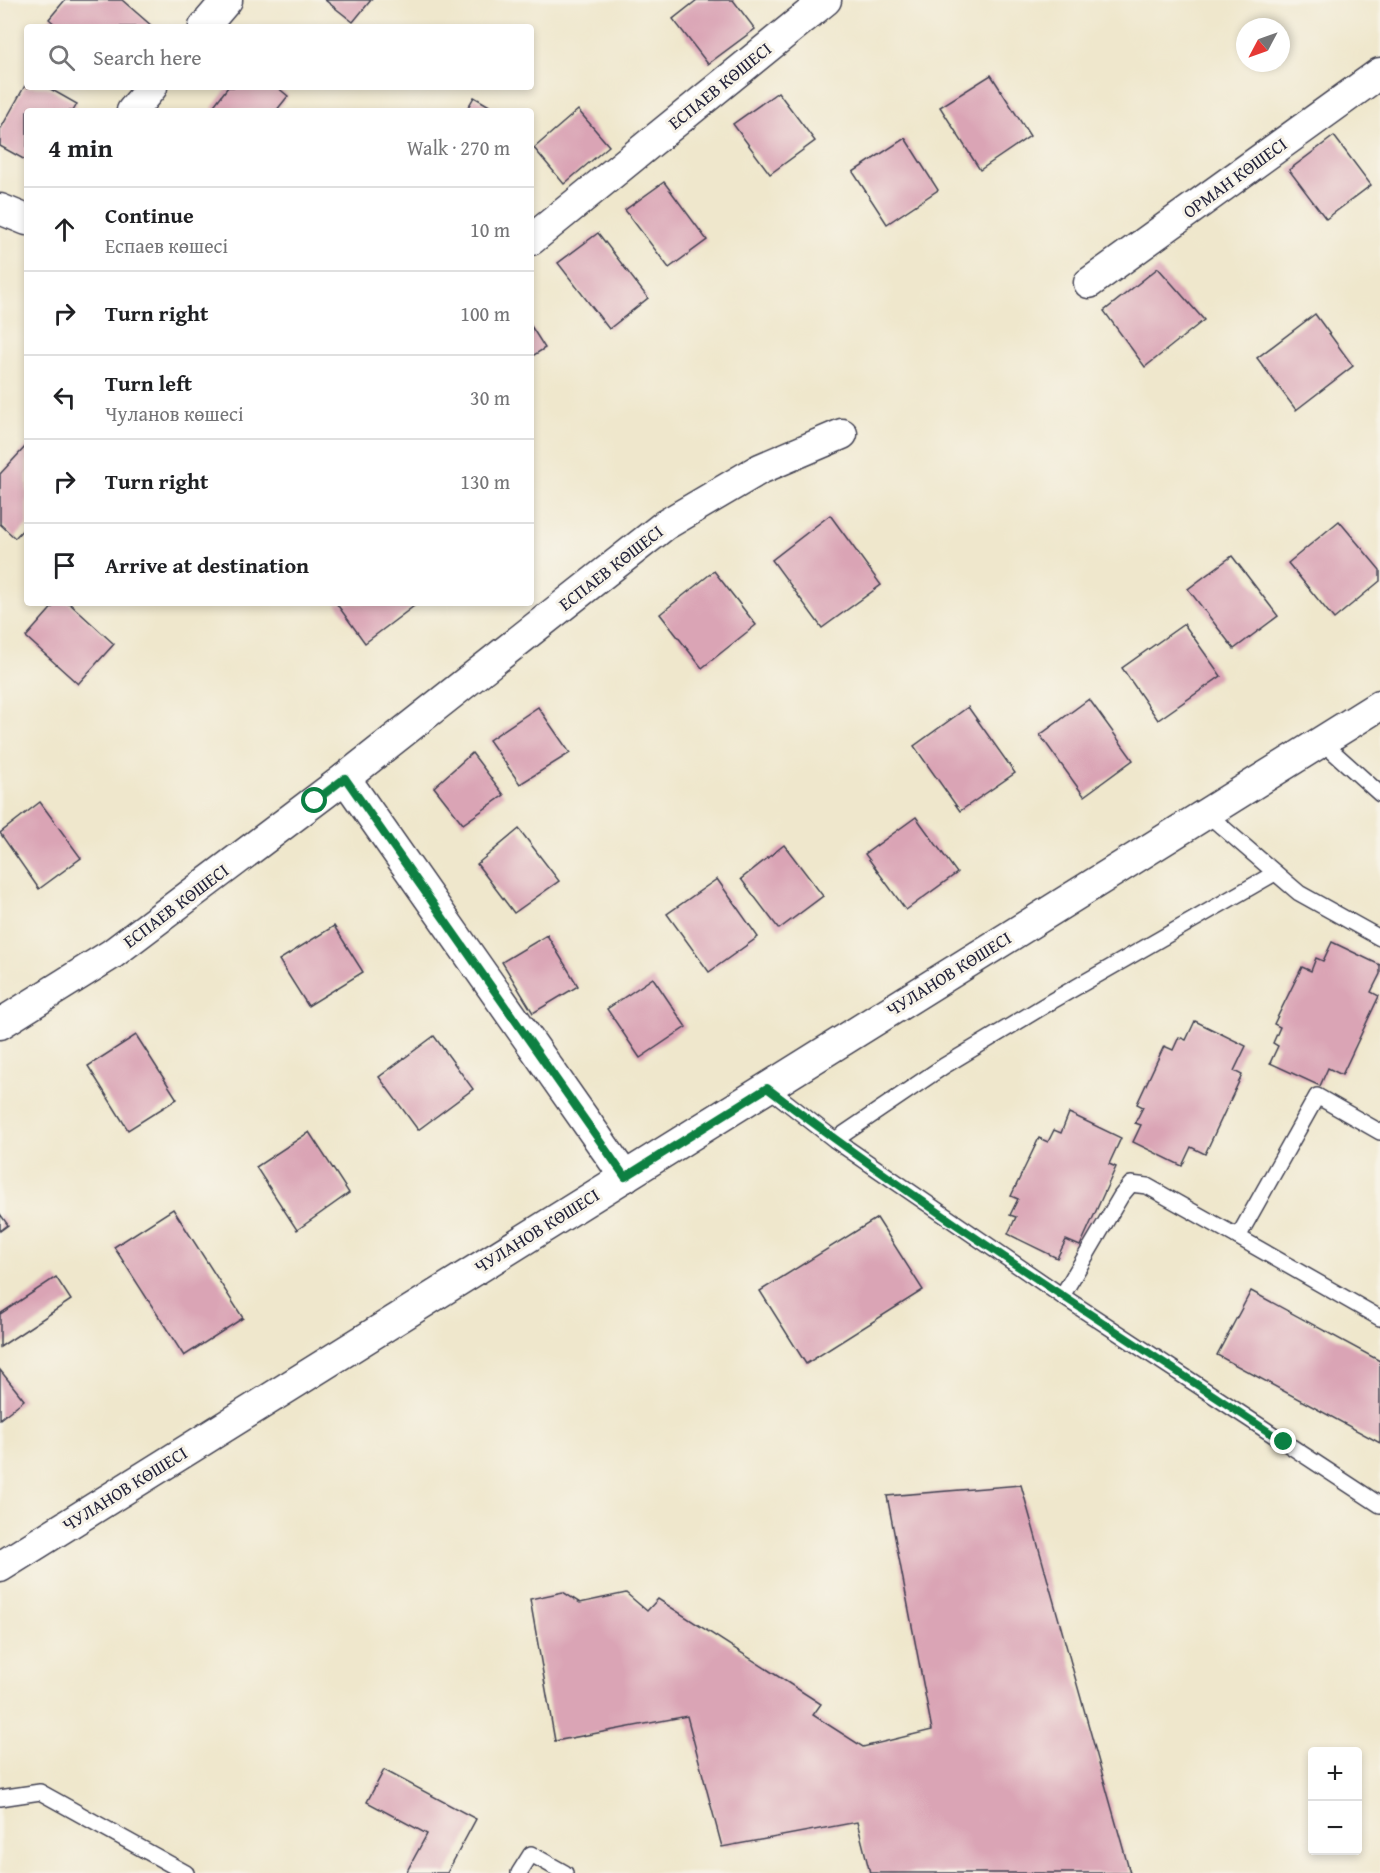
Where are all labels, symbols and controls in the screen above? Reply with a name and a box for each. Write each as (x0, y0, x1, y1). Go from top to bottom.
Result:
north arrow (1236, 18, 1290, 72)
search box (24, 24, 534, 90)
street label: ЕСПАЕВ КӨШЕСІ (662, 35, 777, 136)
icon: search (45, 41, 78, 74)
text: Search here (93, 41, 202, 73)
text: 4 min (48, 128, 113, 167)
street label: ОРМАН КӨШЕСІ (1177, 131, 1292, 225)
text: Walk · 270 m (407, 133, 510, 162)
text: Continue (105, 199, 194, 231)
icon: ahead (48, 213, 81, 246)
text: 10 m (470, 215, 510, 244)
text: Еспаев көшесі (105, 231, 228, 260)
icon: right (48, 297, 81, 330)
text: Turn right (105, 297, 208, 329)
text: 100 m (460, 299, 510, 328)
text: Turn left (105, 367, 192, 399)
icon: left (48, 381, 81, 414)
text: 30 m (470, 383, 510, 412)
text: Чуланов көшесі (105, 399, 244, 428)
icon: right (48, 465, 81, 498)
text: Turn right (105, 465, 208, 497)
text: 130 m (460, 467, 510, 496)
street label: ЕСПАЕВ КӨШЕСІ (553, 518, 669, 617)
icon: arrive (48, 549, 81, 582)
text: Arrive at destination (105, 549, 309, 581)
route start (301, 787, 327, 813)
street label: ЕСПАЕВ КӨШЕСІ (117, 857, 234, 954)
street label: ЧУЛАНОВ КӨШЕСІ (881, 924, 1016, 1023)
street label: ЧУЛАНОВ КӨШЕСІ (469, 1181, 604, 1280)
route end (1270, 1428, 1296, 1454)
street label: ЧУЛАНОВ КӨШЕСІ (57, 1439, 192, 1538)
map controls (1308, 1747, 1362, 1855)
button: + (1308, 1747, 1362, 1801)
button: − (1308, 1801, 1362, 1855)

